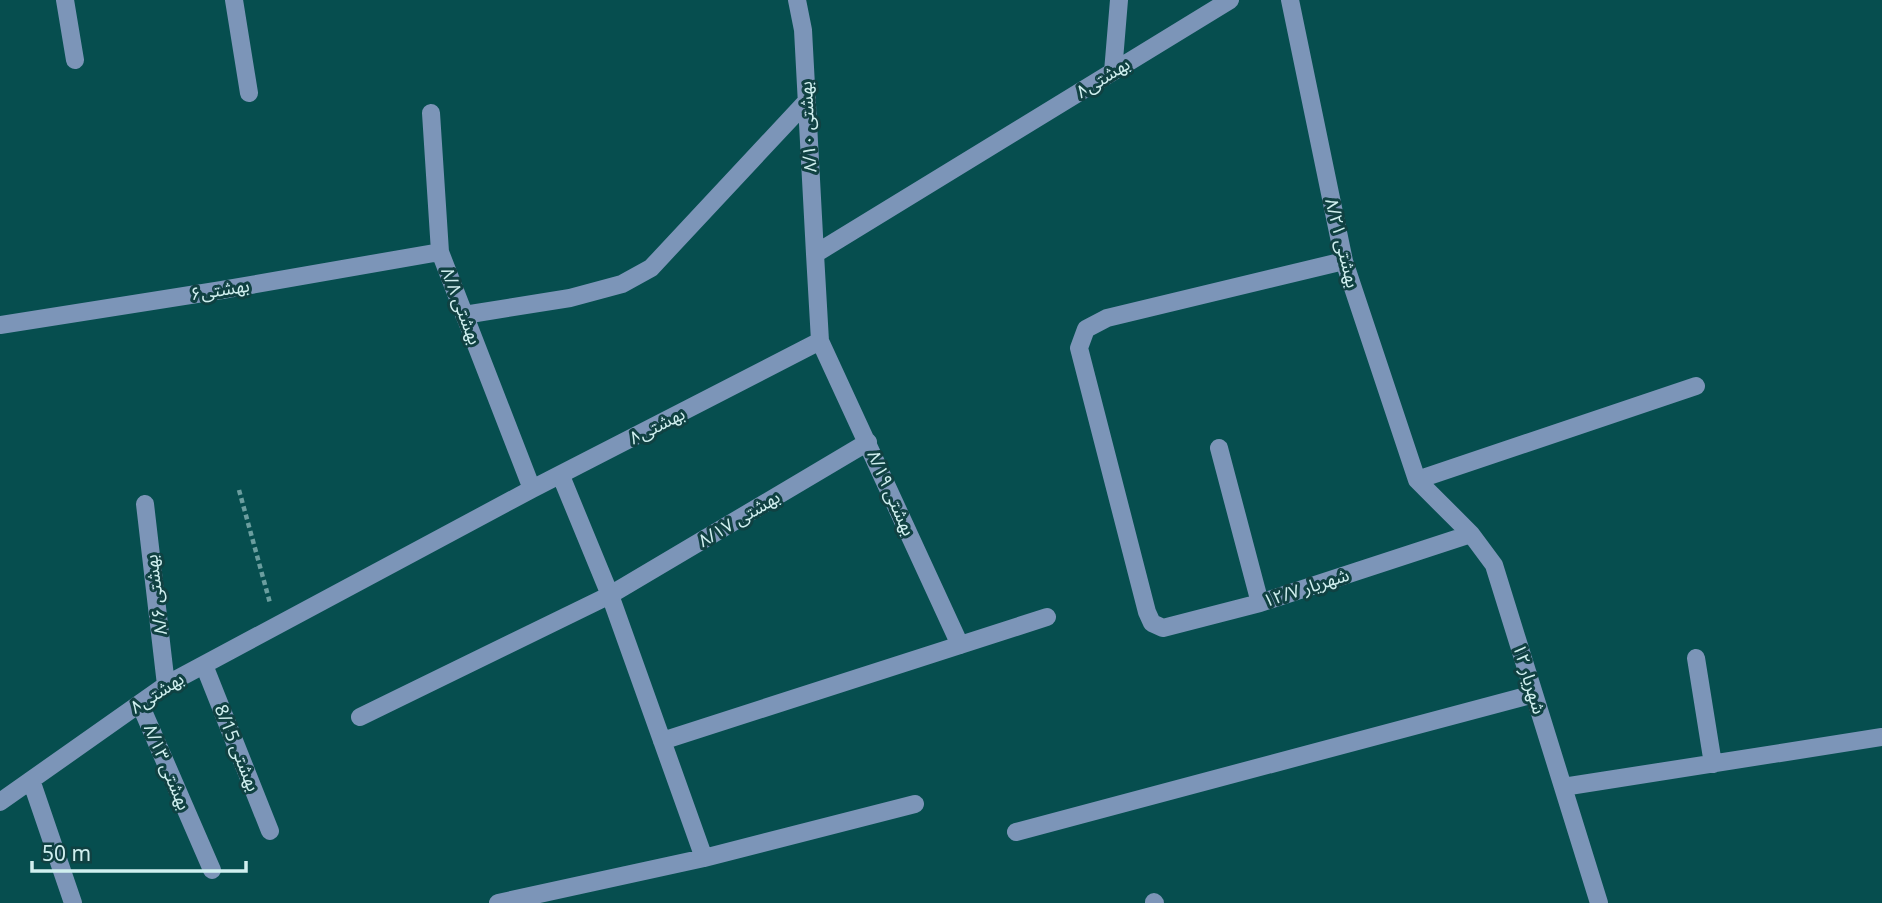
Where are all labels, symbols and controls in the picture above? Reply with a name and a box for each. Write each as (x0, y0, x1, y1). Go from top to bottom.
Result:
street label: بهشتی۸ (1071, 51, 1134, 103)
street label: بهشتی ۸/۱۰ (793, 81, 821, 173)
street label: بهشتی ۸/۲۱ (1320, 195, 1366, 290)
street label: بهشتی ۸/۸ (436, 263, 488, 348)
street label: بهشتی۶ (189, 273, 251, 306)
street label: بهشتی۸ (625, 401, 689, 449)
street label: بهشتی ۸/۱۹ (862, 446, 921, 539)
street label: بهشتی ۸/۱۷ (693, 484, 784, 552)
street label: بهشتی ۸/۶ (138, 553, 172, 637)
street label: شهریار ۱۲/۷ (1260, 562, 1352, 612)
street label: شهریار ۱۲ (1508, 641, 1552, 717)
street label: بهشتی۸ (125, 666, 188, 718)
street label: بهشتی 8/15 (210, 701, 266, 795)
street label: بهشتی ۸/۱۳ (139, 720, 197, 813)
scale bar (32, 830, 245, 874)
text: 50 m (42, 839, 91, 867)

